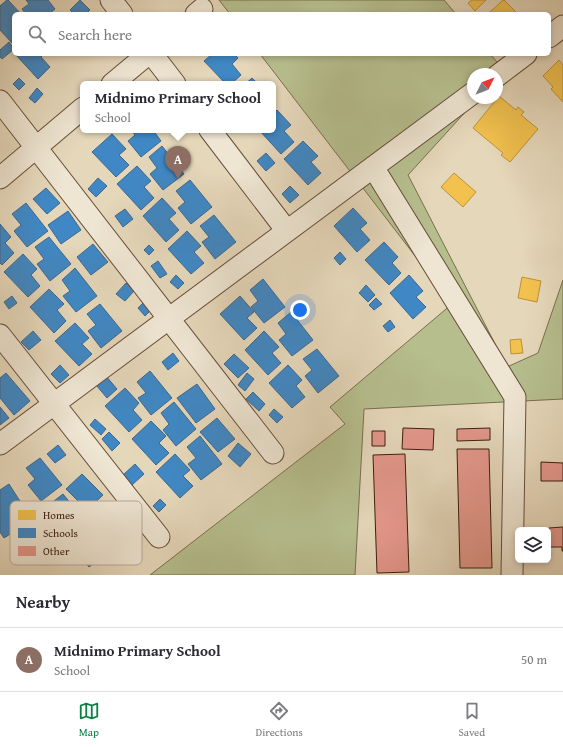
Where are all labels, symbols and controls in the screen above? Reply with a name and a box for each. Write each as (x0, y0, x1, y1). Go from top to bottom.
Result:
search box (12, 12, 551, 56)
icon: search (26, 23, 48, 45)
text: Search here (58, 24, 132, 45)
north arrow (467, 68, 503, 104)
popup (80, 81, 276, 133)
text: Midnimo Primary School (95, 87, 261, 108)
text: School (95, 108, 131, 127)
pin: A (165, 146, 191, 179)
your location (290, 300, 310, 320)
legend (10, 501, 142, 565)
text: Homes (43, 507, 74, 523)
text: Schools (43, 525, 78, 541)
map controls (515, 527, 551, 563)
button: layers (515, 527, 551, 563)
text: Other (43, 543, 70, 559)
text: Nearby (16, 589, 70, 614)
text: Midnimo Primary School (54, 640, 221, 661)
text: A (25, 650, 33, 669)
text: 50 m (521, 650, 547, 669)
text: School (54, 661, 90, 680)
tab: Map (78, 700, 100, 740)
tab: Directions (256, 700, 303, 740)
tab: Saved (458, 700, 485, 740)

